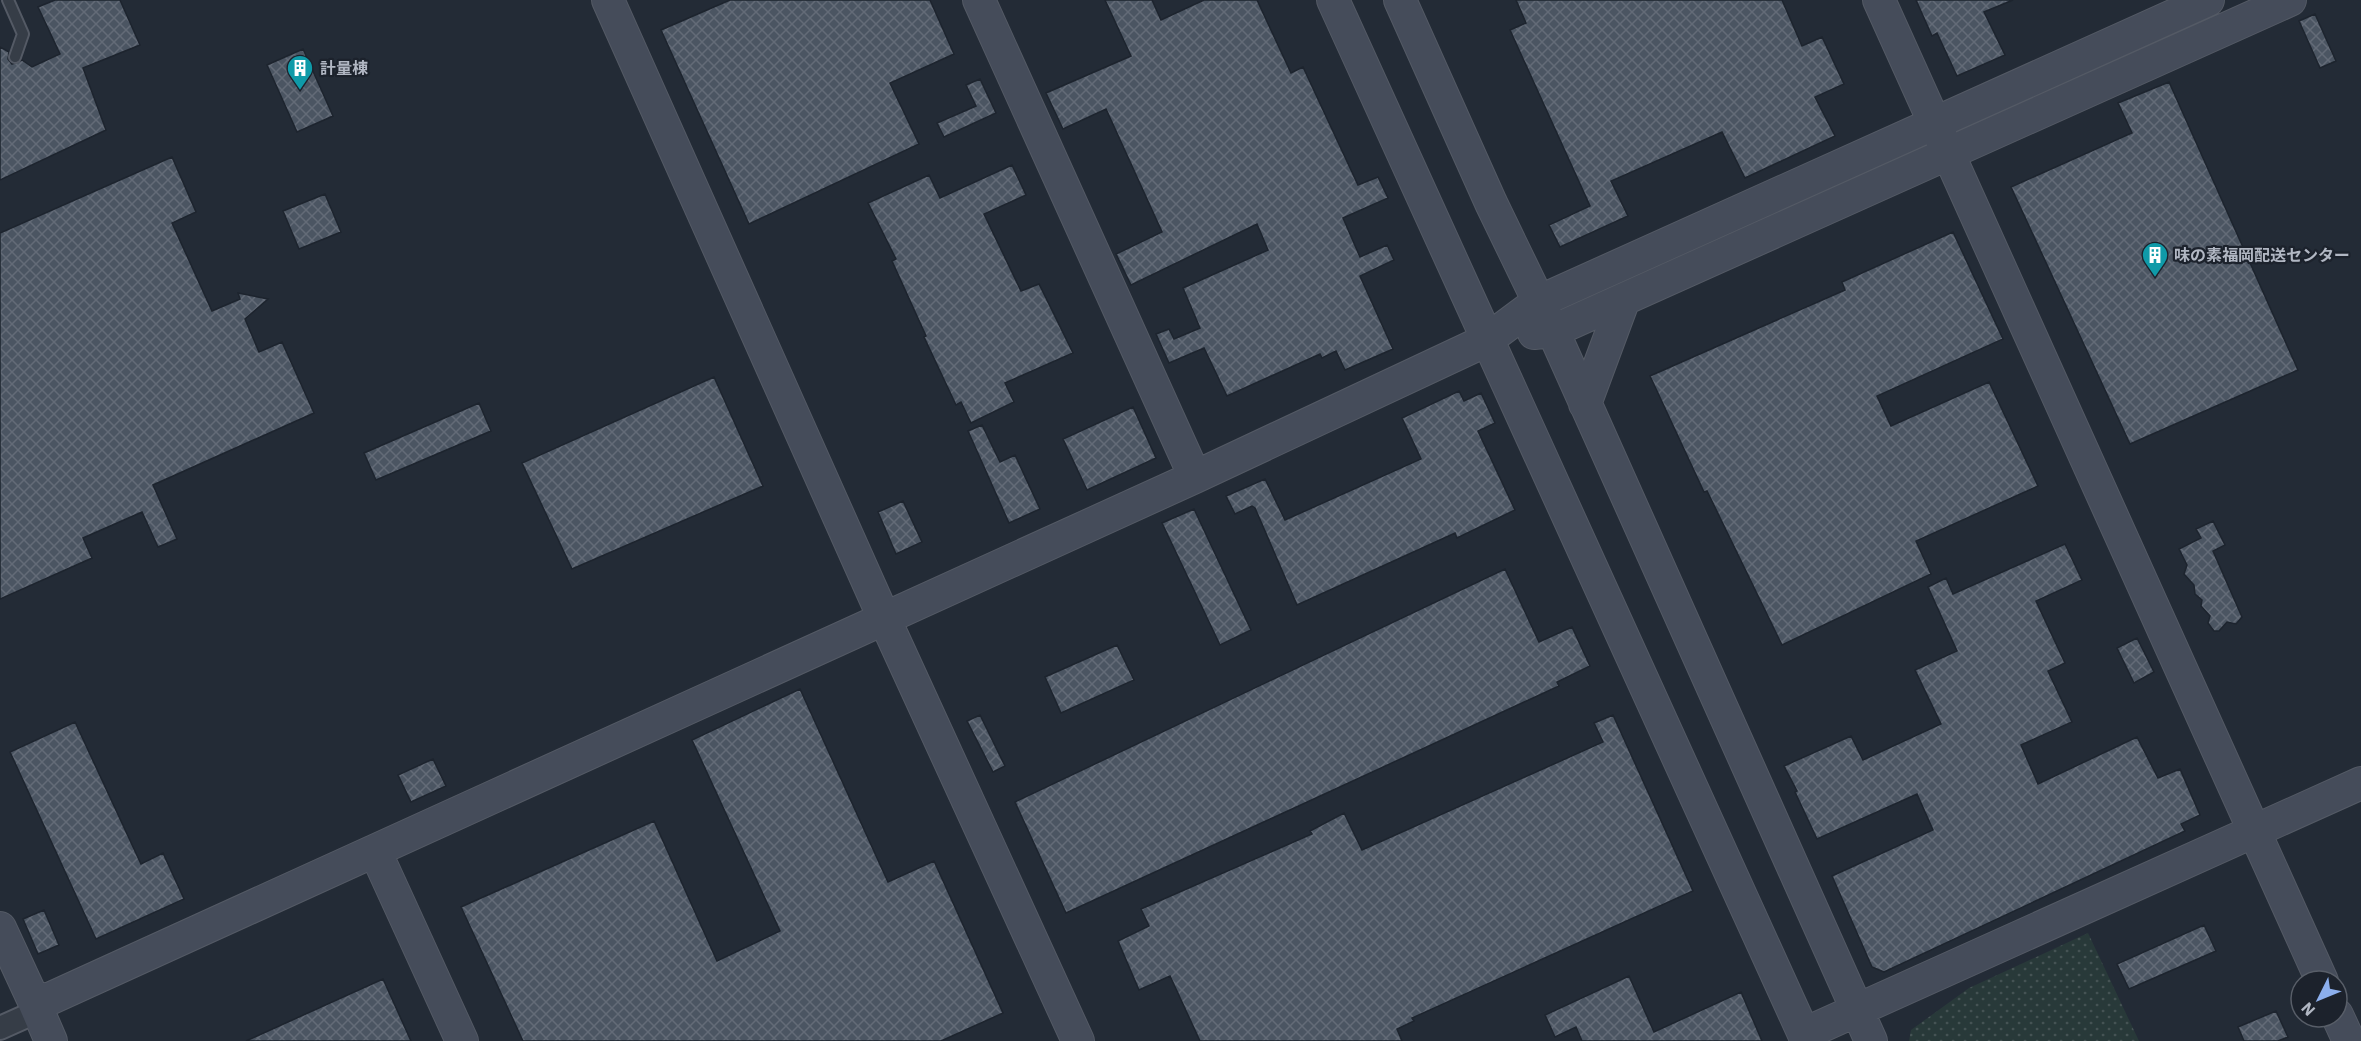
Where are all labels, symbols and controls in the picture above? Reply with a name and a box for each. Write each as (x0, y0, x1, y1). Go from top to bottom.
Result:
building icon: 計量棟 (285, 53, 315, 91)
place label: 計量棟 (320, 58, 368, 78)
building icon: 味の素福岡配送センター (2140, 240, 2170, 278)
place label: 味の素福岡配送センター (2174, 245, 2350, 265)
north arrow (2289, 969, 2349, 1029)
text: N (2297, 998, 2319, 1020)

